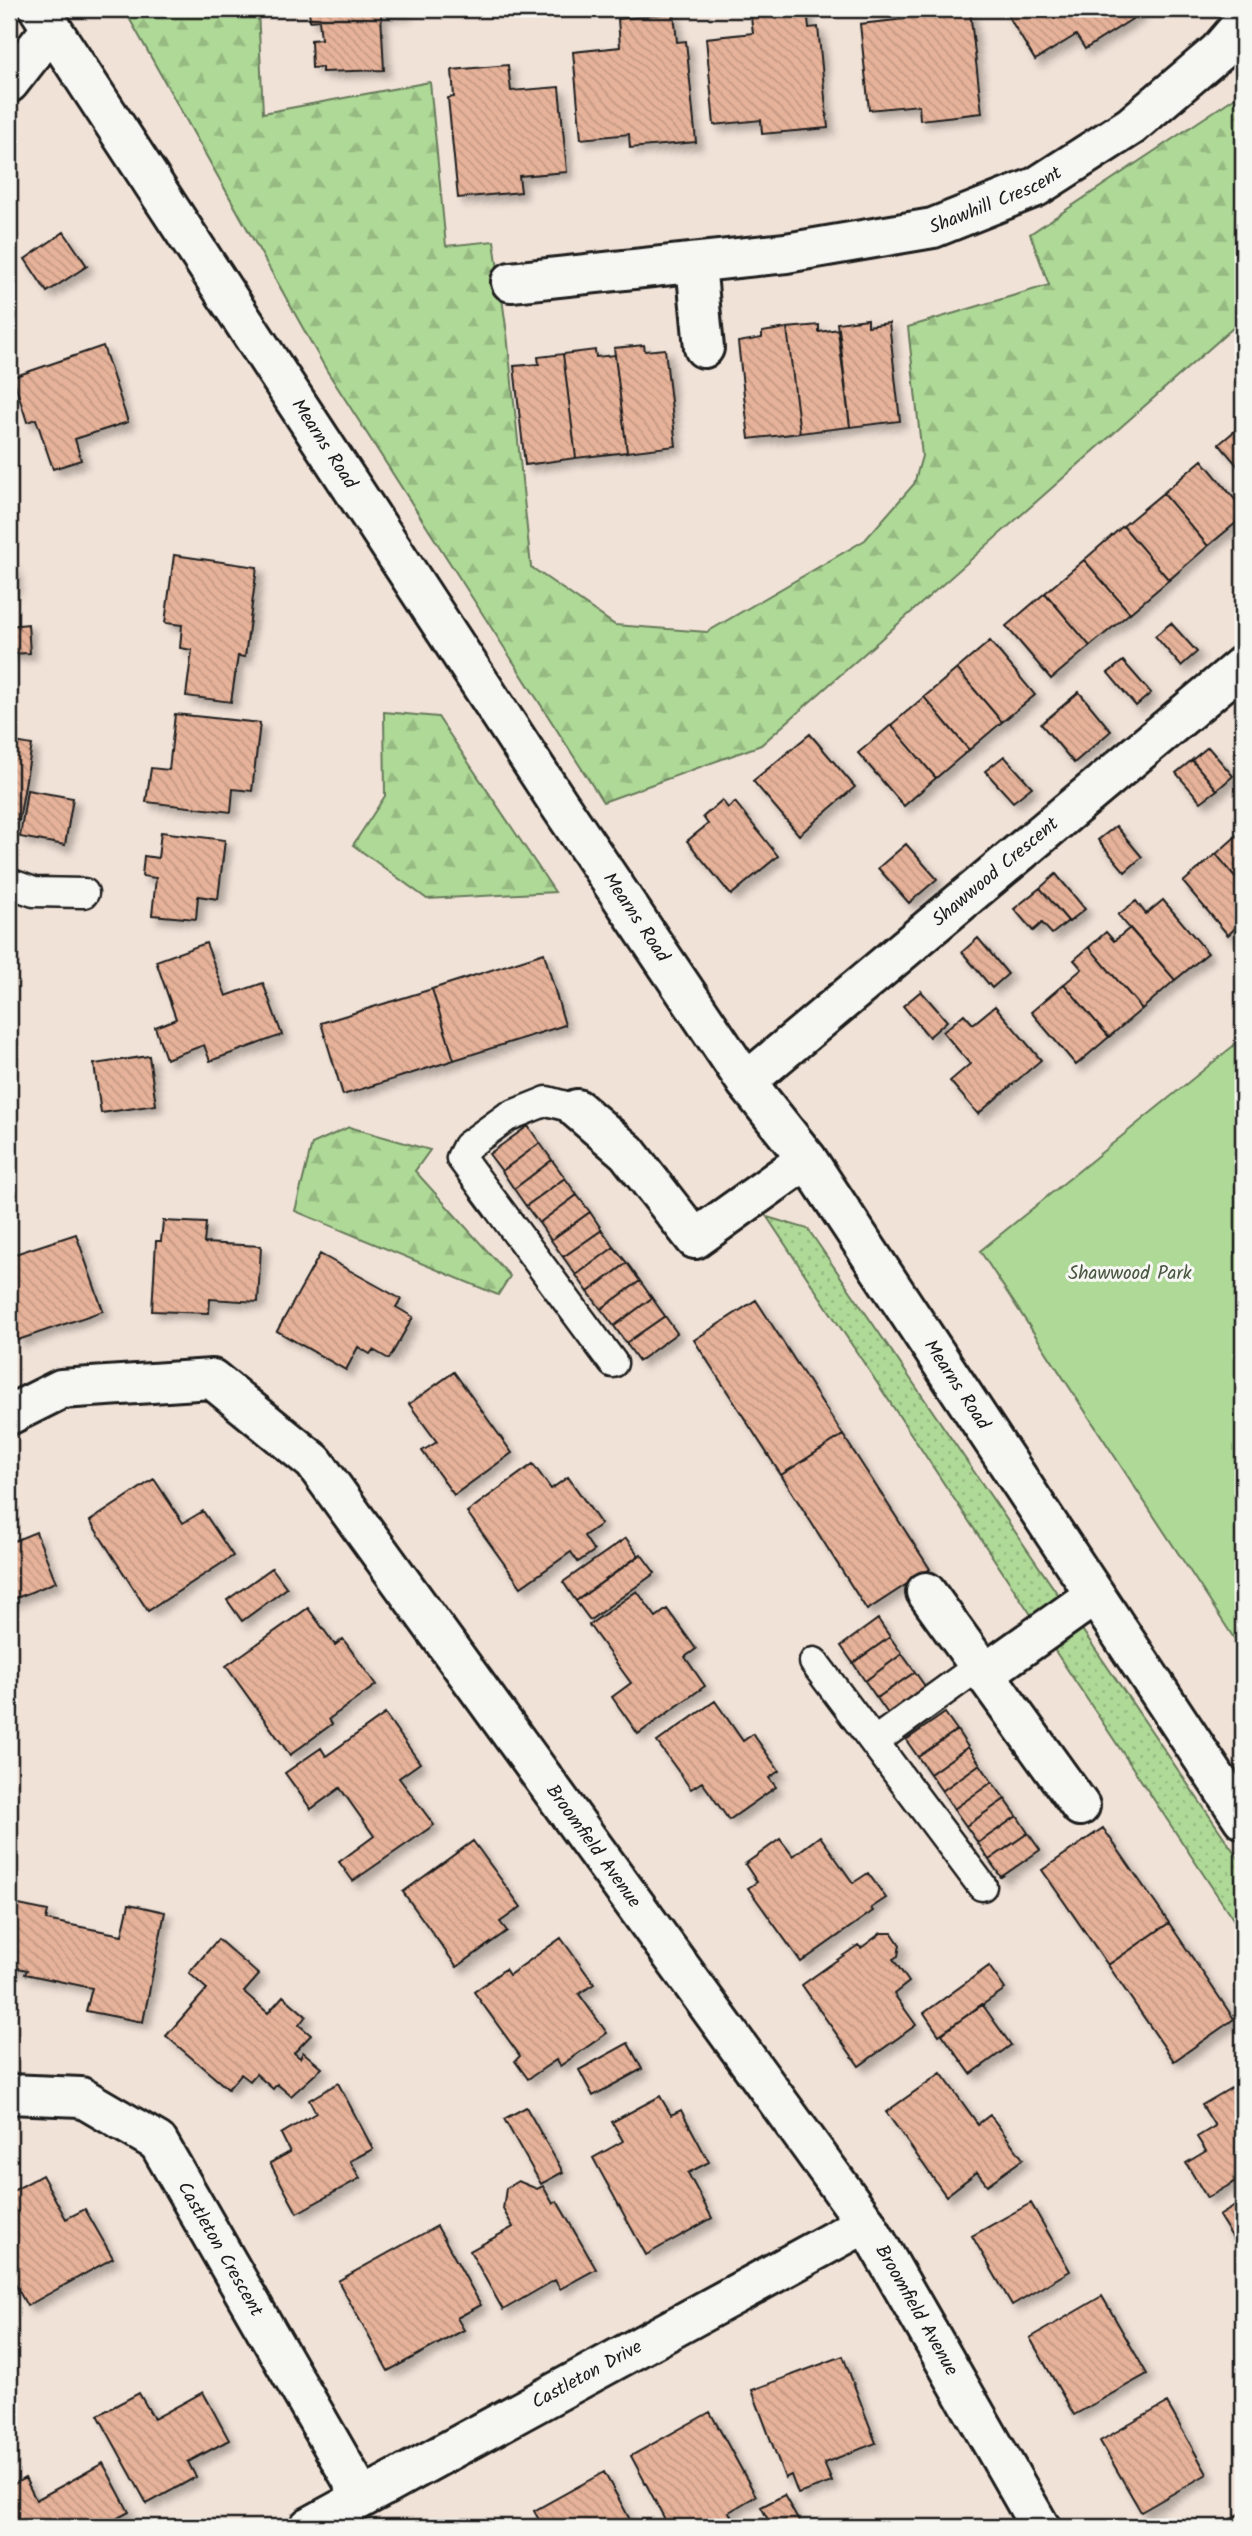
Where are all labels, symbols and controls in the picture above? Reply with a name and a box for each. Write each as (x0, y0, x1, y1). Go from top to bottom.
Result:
street label: Shawhill Crescent (925, 158, 1069, 243)
street label: Mearns Road (283, 393, 365, 496)
street label: Shawwood Crescent (926, 810, 1066, 935)
street label: Mearns Road (594, 867, 677, 969)
park label: Shawwood Park (1068, 1259, 1192, 1289)
street label: Mearns Road (915, 1334, 997, 1436)
street label: Broomfield Avenue (538, 1778, 649, 1915)
street label: Castleton Crescent (169, 2176, 271, 2323)
street label: Broomfield Avenue (867, 2239, 966, 2382)
street label: Castleton Drive (526, 2332, 649, 2418)

